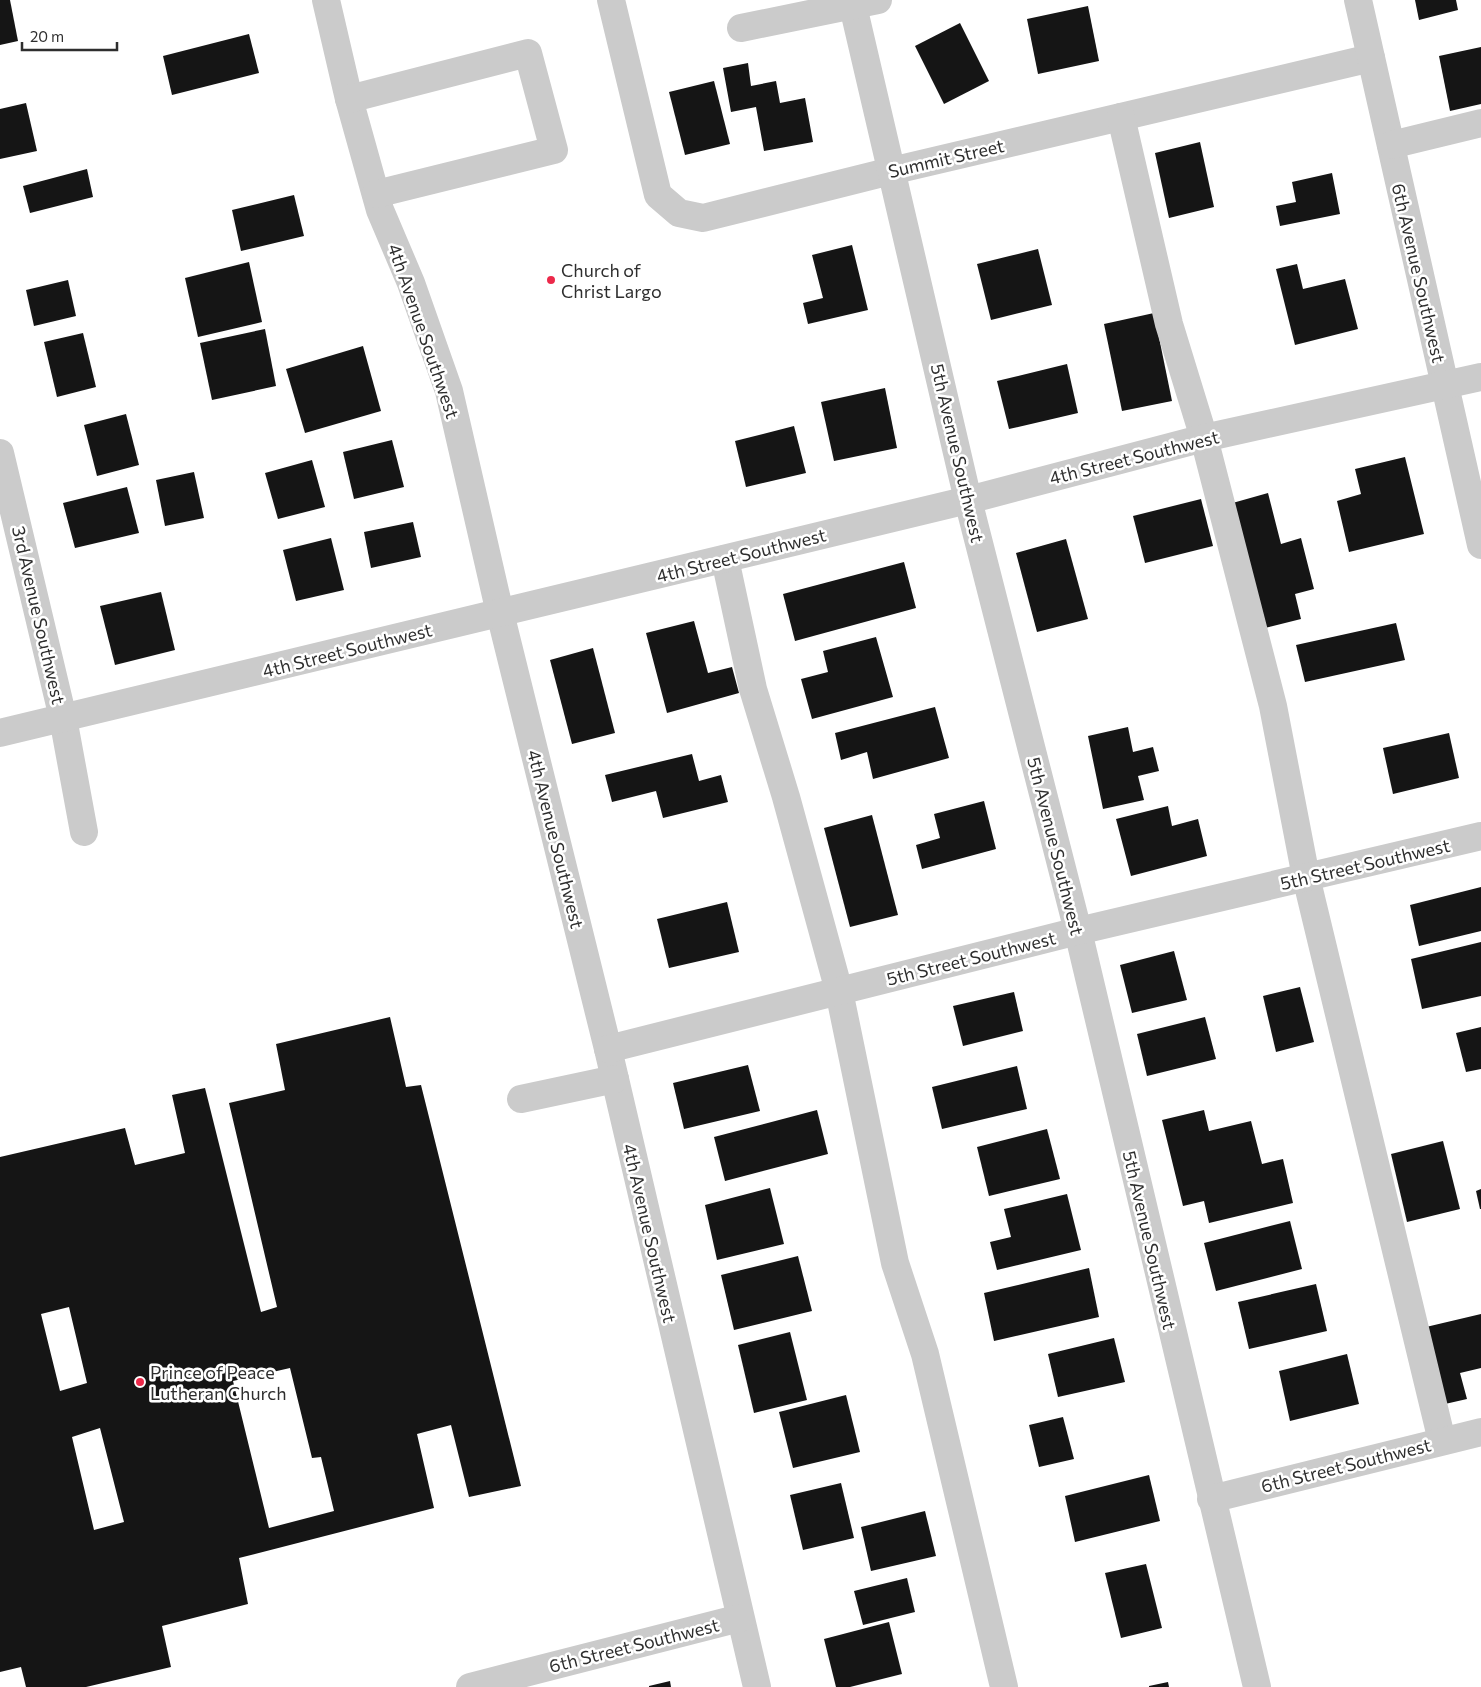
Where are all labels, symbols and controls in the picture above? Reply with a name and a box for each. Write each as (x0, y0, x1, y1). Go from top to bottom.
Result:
scale bar (22, 20, 118, 52)
text: 20 m (30, 27, 64, 45)
street label: Summit Street (886, 134, 1006, 182)
street label: 6th Avenue Southwest (1388, 181, 1450, 365)
street label: 4th Avenue Southwest (384, 241, 464, 421)
place label: Church of Christ Largo (561, 259, 662, 302)
marker: Church of Christ Largo (545, 274, 557, 286)
street label: 5th Avenue Southwest (927, 361, 989, 545)
street label: 4th Street Southwest (1047, 425, 1221, 489)
street label: 4th Street Southwest (654, 523, 828, 587)
street label: 3rd Avenue Southwest (8, 524, 70, 706)
street label: 4th Street Southwest (260, 618, 434, 682)
street label: 4th Avenue Southwest (523, 747, 589, 931)
street label: 5th Avenue Southwest (1023, 755, 1089, 937)
street label: 5th Street Southwest (1278, 834, 1452, 894)
street label: 5th Street Southwest (884, 926, 1058, 990)
street label: 4th Avenue Southwest (619, 1141, 681, 1325)
street label: 5th Avenue Southwest (1119, 1148, 1181, 1332)
place label: Prince of Peace Lutheran Church (150, 1361, 287, 1404)
marker: Prince of Peace Lutheran Church (134, 1376, 146, 1388)
street label: 6th Street Southwest (1259, 1433, 1433, 1497)
street label: 6th Street Southwest (547, 1613, 721, 1677)

